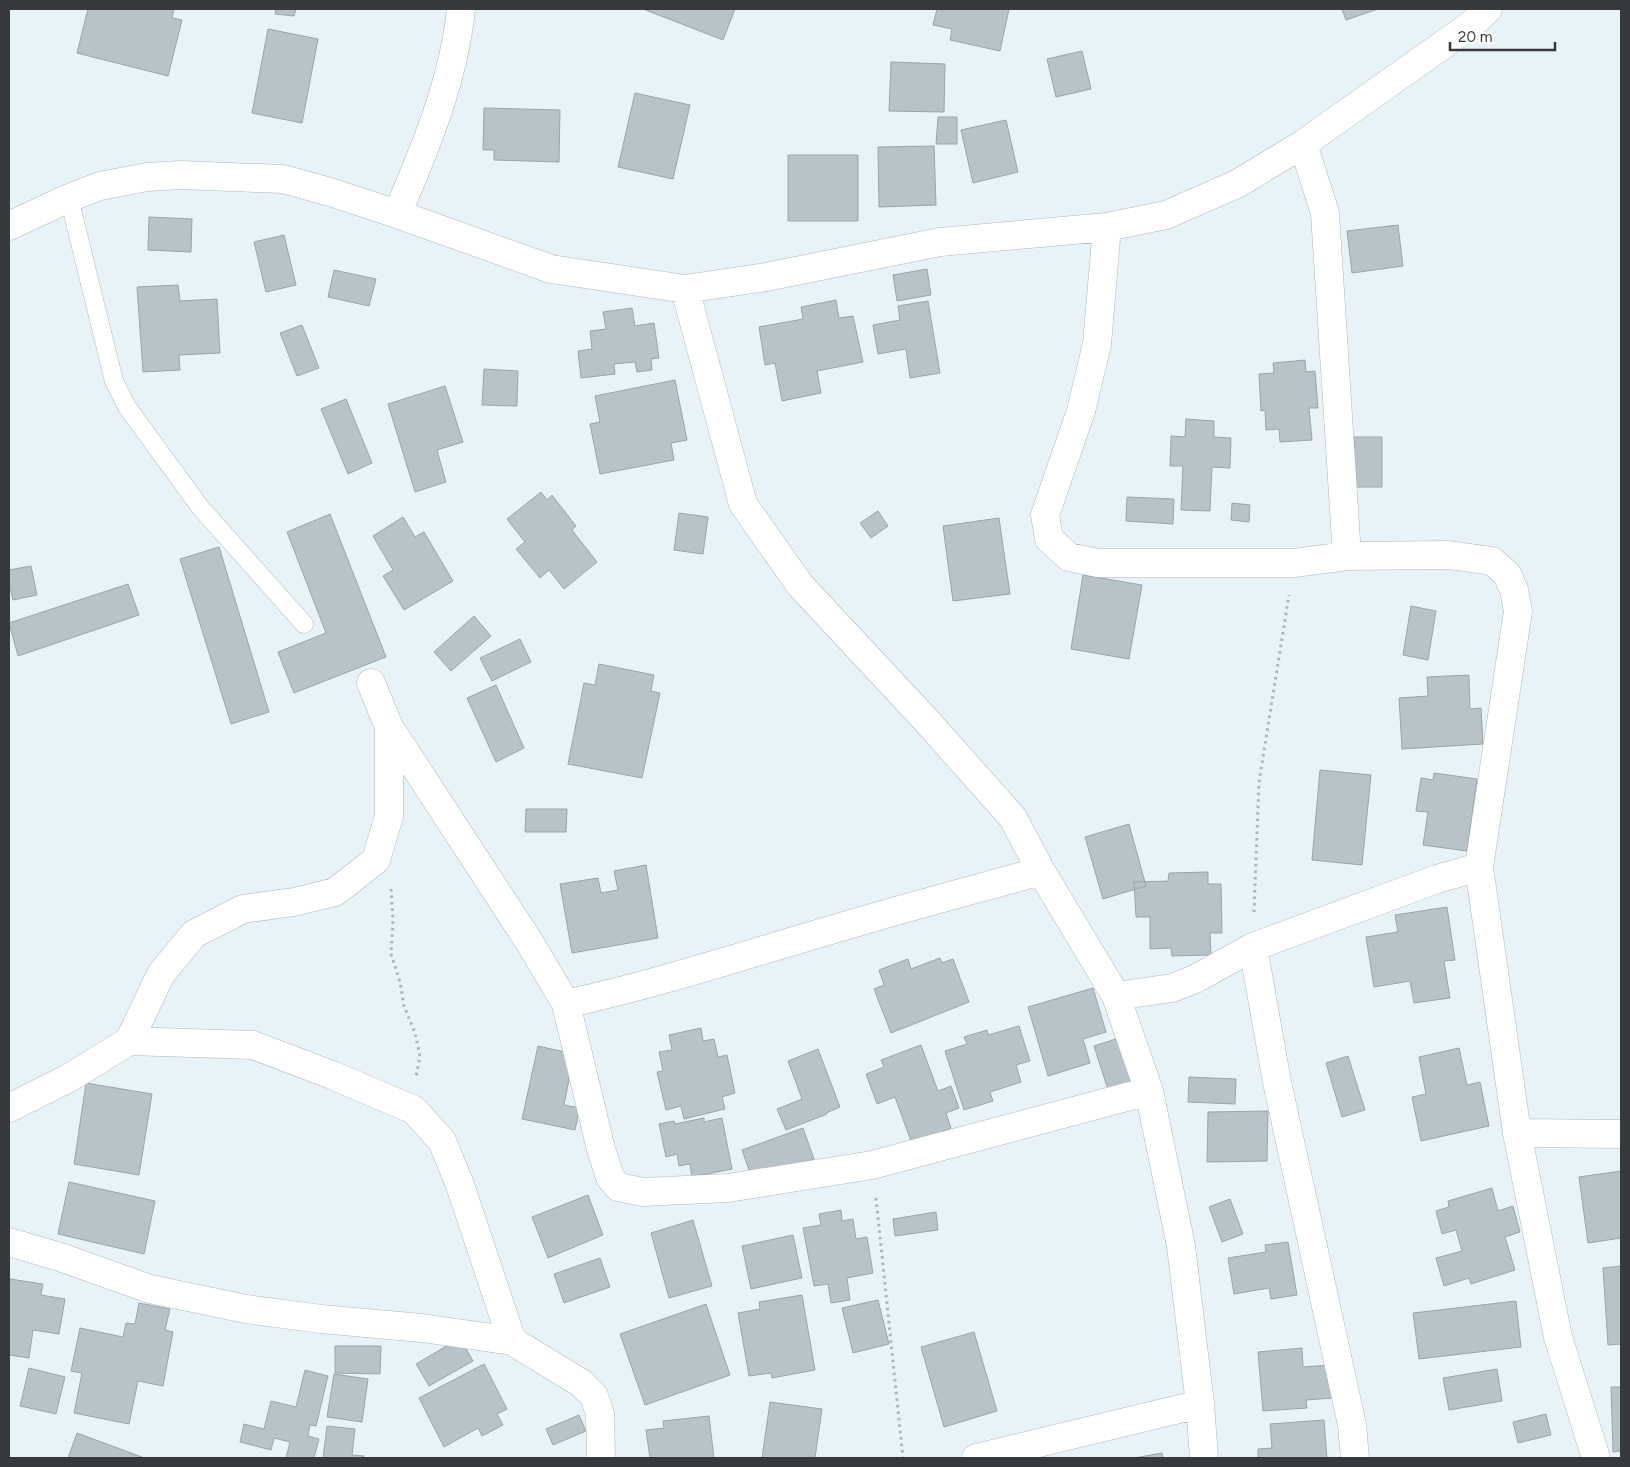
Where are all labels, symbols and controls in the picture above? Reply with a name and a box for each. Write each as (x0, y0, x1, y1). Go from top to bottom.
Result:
scale bar (1450, 20, 1555, 52)
text: 20 m (1458, 28, 1492, 46)

